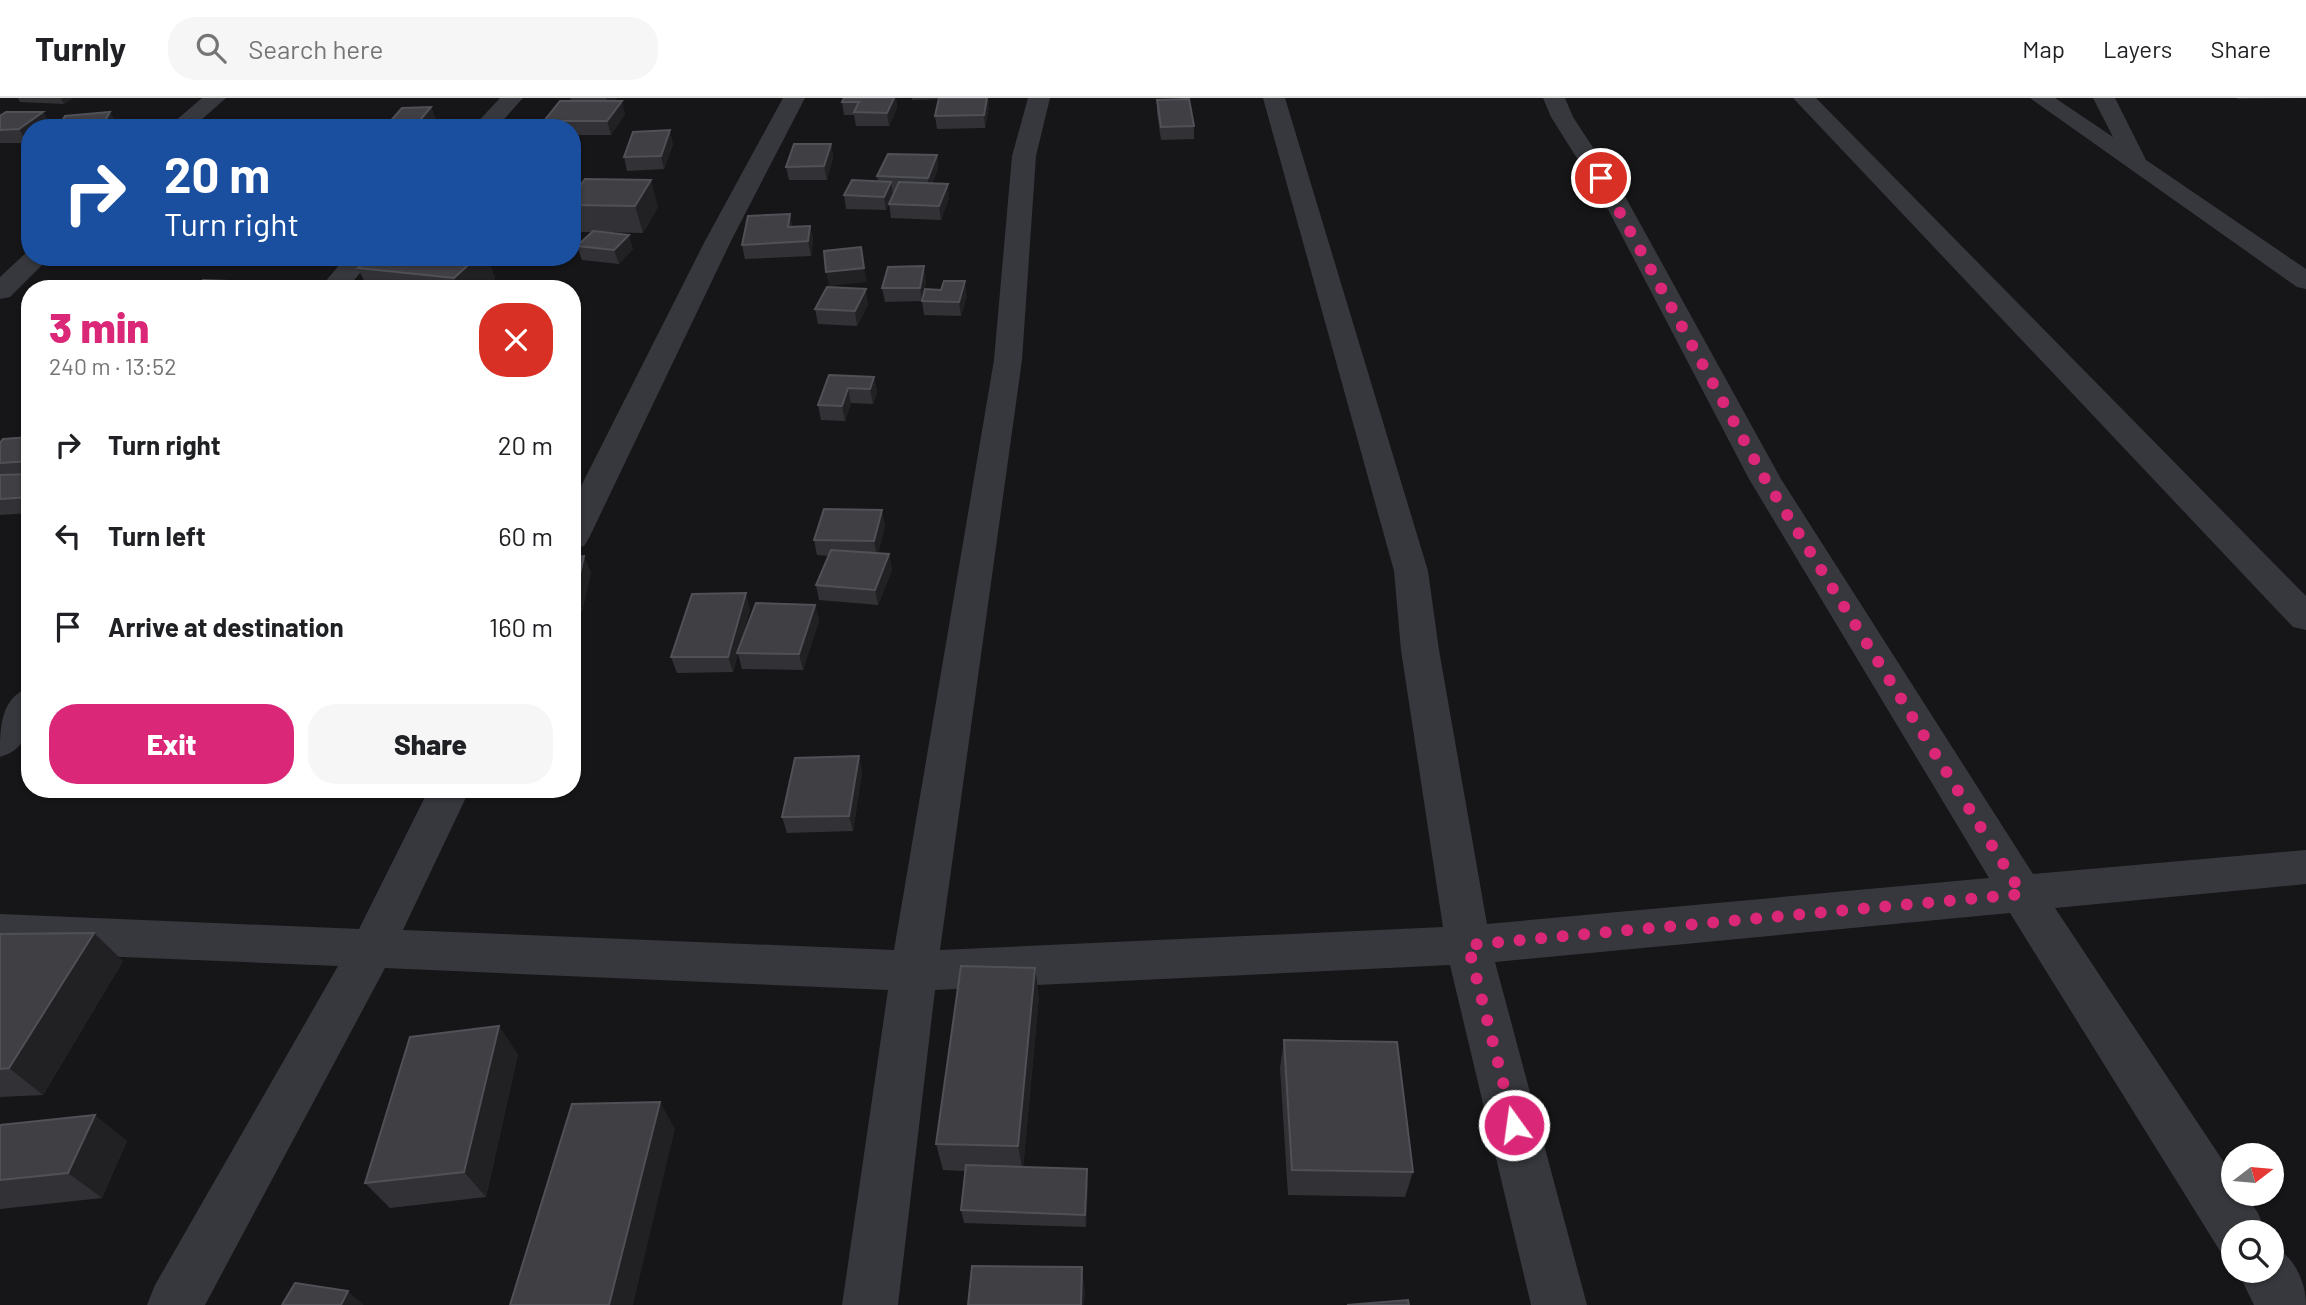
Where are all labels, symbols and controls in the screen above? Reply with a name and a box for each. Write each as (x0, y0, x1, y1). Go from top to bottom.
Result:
search box (168, 17, 658, 80)
text: Turnly (35, 28, 126, 68)
icon: search (192, 29, 230, 67)
text: Search here (248, 33, 383, 64)
text: Map (2022, 34, 2065, 63)
text: Layers (2103, 34, 2172, 63)
text: Share (2210, 34, 2271, 63)
text: 20 m (164, 144, 270, 203)
icon: right (49, 147, 140, 238)
pin (1571, 148, 1631, 208)
icon: arrive (1582, 159, 1620, 197)
text: Turn right (164, 204, 299, 242)
text: 3 min (49, 301, 149, 351)
button: close (479, 303, 553, 377)
text: 240 m · 13:52 (49, 352, 177, 380)
icon: right (49, 426, 87, 464)
text: Turn right (108, 429, 221, 460)
text: 20 m (498, 429, 553, 460)
icon: left (49, 517, 87, 555)
text: Turn left (108, 520, 206, 551)
text: 60 m (498, 520, 553, 551)
icon: arrive (49, 608, 87, 646)
text: Arrive at destination (108, 611, 344, 642)
text: 160 m (489, 611, 553, 642)
button: Exit (49, 704, 294, 784)
button: Share (308, 704, 553, 784)
position arrow (1477, 1088, 1551, 1162)
north arrow (2221, 1143, 2284, 1206)
map controls (2221, 1143, 2284, 1283)
button: search (2221, 1220, 2284, 1283)

